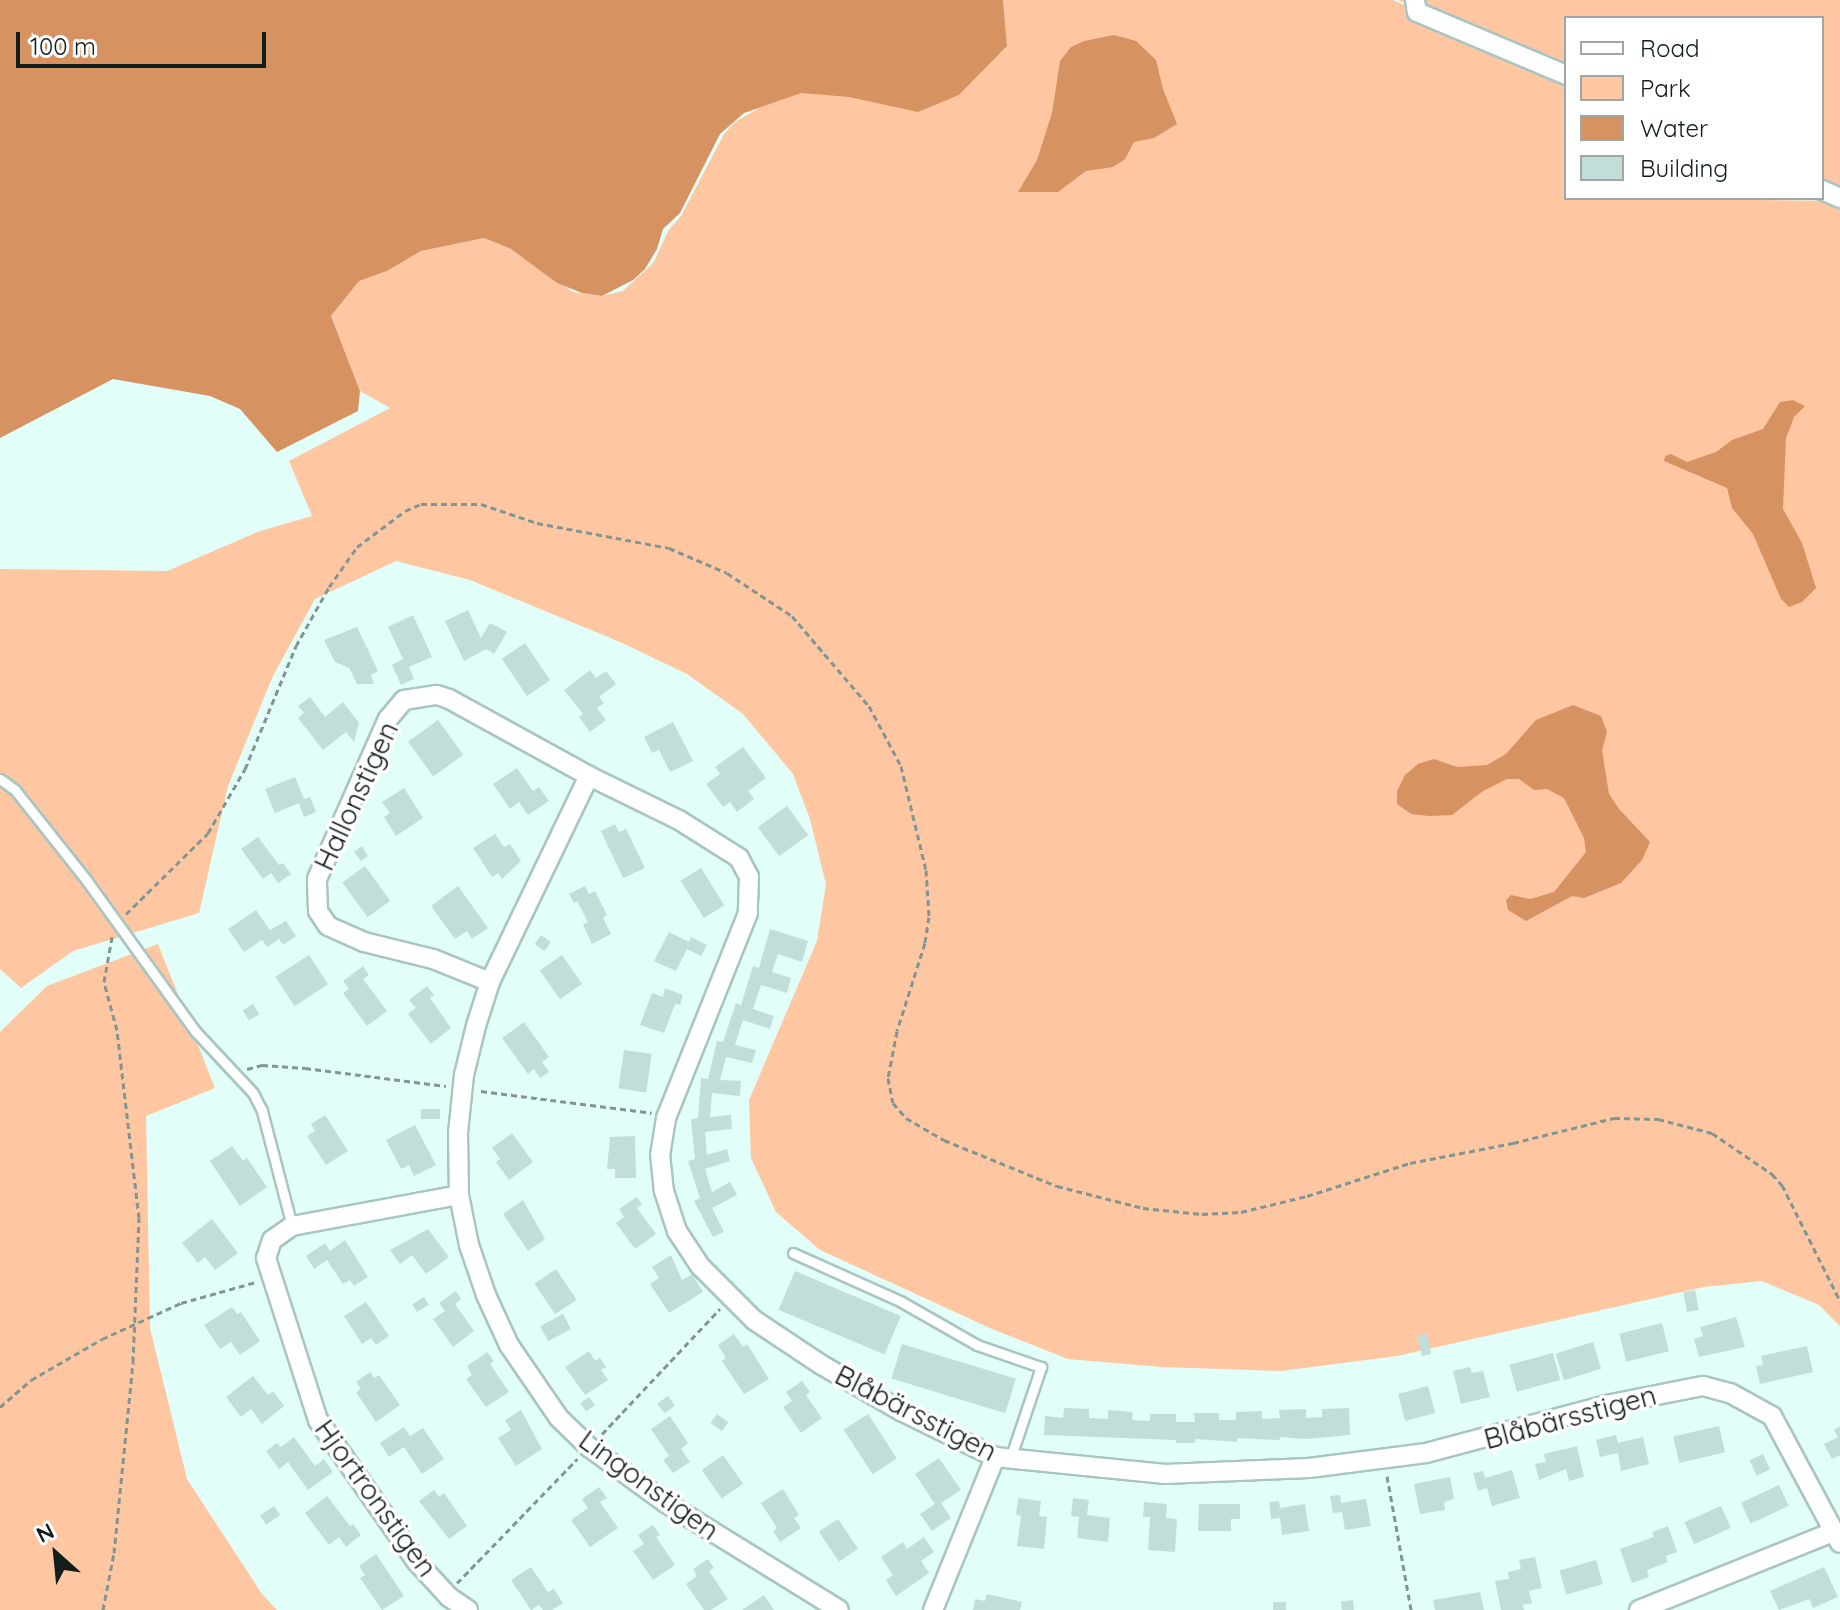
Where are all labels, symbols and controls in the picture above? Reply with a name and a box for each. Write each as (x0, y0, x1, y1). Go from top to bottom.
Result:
scale bar (20, 16, 270, 66)
legend (1564, 16, 1824, 200)
text: 100 m (30, 31, 96, 61)
text: Road (1640, 33, 1700, 63)
text: Park (1640, 73, 1691, 103)
text: Water (1640, 113, 1708, 143)
text: Building (1640, 153, 1728, 183)
street label: Hallonstigen (307, 716, 405, 876)
street label: Blåbärsstigen (830, 1358, 1002, 1468)
street label: Blåbärsstigen (1480, 1378, 1660, 1456)
street label: Hjortronstigen (308, 1413, 444, 1583)
street label: Lingonstigen (573, 1423, 725, 1547)
north arrow (16, 1514, 96, 1594)
text: N (32, 1516, 59, 1549)

